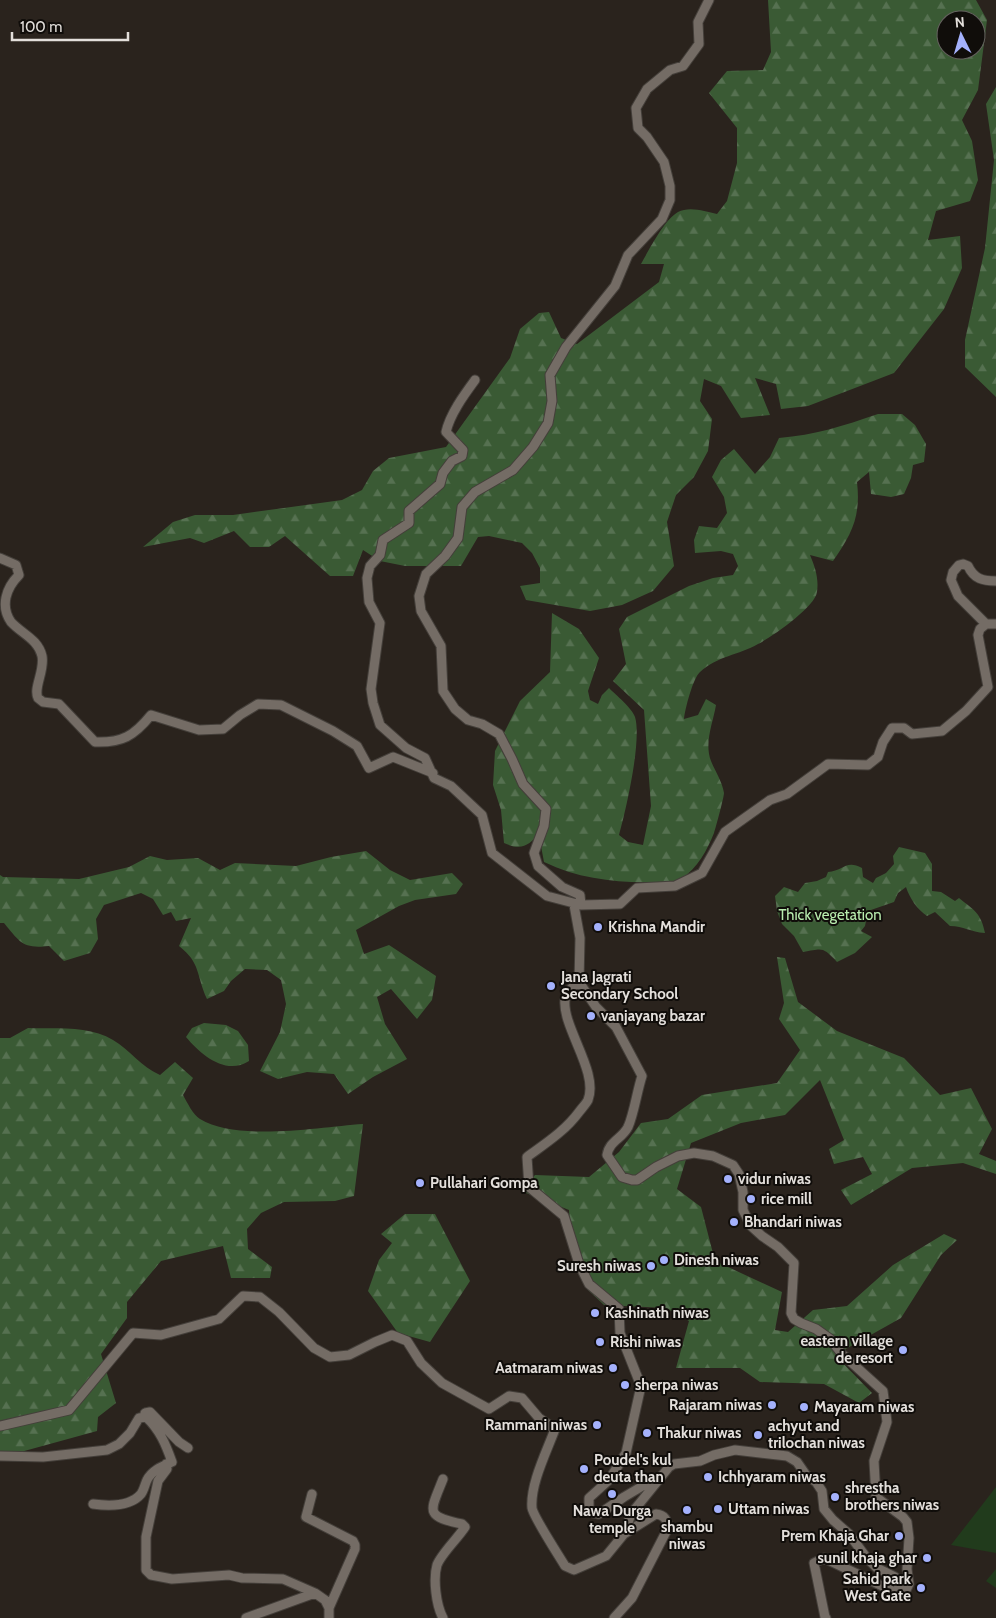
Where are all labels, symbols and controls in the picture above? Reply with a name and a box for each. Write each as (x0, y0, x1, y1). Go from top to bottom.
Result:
scale bar (12, 10, 129, 42)
north arrow (936, 10, 986, 60)
text: N (954, 13, 966, 31)
text: 100 m (20, 18, 62, 36)
park label: Thick vegetation (778, 906, 882, 924)
place label: Krishna Mandir (608, 918, 705, 936)
marker: Krishna Mandir (592, 921, 604, 933)
place label: Jana Jagrati Secondary School (560, 968, 678, 1003)
marker: Jana Jagrati Secondary School (545, 980, 557, 992)
place label: vanjayang bazar (601, 1007, 705, 1025)
marker: vanjayang bazar (585, 1010, 597, 1022)
place label: vidur niwas (738, 1170, 811, 1188)
marker: vidur niwas (722, 1173, 734, 1185)
place label: Pullahari Gompa (430, 1174, 538, 1192)
marker: Pullahari Gompa (414, 1177, 426, 1189)
place label: rice mill (761, 1190, 812, 1208)
marker: rice mill (745, 1193, 757, 1205)
place label: Bhandari niwas (744, 1213, 842, 1231)
marker: Bhandari niwas (728, 1216, 740, 1228)
place label: Dinesh niwas (674, 1251, 759, 1269)
marker: Dinesh niwas (658, 1254, 670, 1266)
place label: Suresh niwas (557, 1257, 641, 1275)
marker: Suresh niwas (645, 1260, 657, 1272)
place label: Kashinath niwas (605, 1304, 709, 1322)
marker: Kashinath niwas (589, 1307, 601, 1319)
place label: eastern village de resort (800, 1332, 893, 1367)
place label: Rishi niwas (610, 1333, 681, 1351)
marker: Rishi niwas (594, 1336, 606, 1348)
marker: eastern village de resort (897, 1344, 909, 1356)
place label: Aatmaram niwas (495, 1359, 603, 1377)
marker: Aatmaram niwas (607, 1362, 619, 1374)
place label: sherpa niwas (635, 1376, 718, 1394)
marker: sherpa niwas (619, 1379, 631, 1391)
place label: Rajaram niwas (669, 1396, 762, 1414)
place label: Mayaram niwas (814, 1398, 914, 1416)
marker: Rajaram niwas (766, 1399, 778, 1411)
marker: Mayaram niwas (798, 1401, 810, 1413)
place label: Rammani niwas (485, 1416, 587, 1434)
place label: achyut and trilochan niwas (768, 1417, 865, 1452)
marker: Rammani niwas (591, 1419, 603, 1431)
place label: Thakur niwas (657, 1424, 741, 1442)
marker: Thakur niwas (641, 1427, 653, 1439)
marker: achyut and trilochan niwas (752, 1429, 764, 1441)
place label: Poudel's kul deuta than (594, 1451, 672, 1486)
marker: Poudel's kul deuta than (578, 1463, 590, 1475)
place label: Ichhyaram niwas (718, 1468, 826, 1486)
marker: Ichhyaram niwas (702, 1471, 714, 1483)
place label: shrestha brothers niwas (845, 1479, 939, 1514)
marker: Nawa Durga temple (606, 1488, 618, 1500)
marker: shrestha brothers niwas (829, 1491, 841, 1503)
place label: Uttam niwas (728, 1500, 809, 1518)
place label: Nawa Durga temple (573, 1502, 652, 1537)
marker: Uttam niwas (712, 1503, 724, 1515)
marker: shambu niwas (681, 1504, 693, 1516)
place label: shambu niwas (661, 1518, 713, 1553)
place label: Prem Khaja Ghar (781, 1527, 889, 1545)
marker: Prem Khaja Ghar (893, 1530, 905, 1542)
place label: sunil khaja ghar (818, 1549, 917, 1567)
marker: sunil khaja ghar (921, 1552, 933, 1564)
place label: Sahid park West Gate (843, 1570, 912, 1605)
marker: Sahid park West Gate (915, 1582, 927, 1594)

